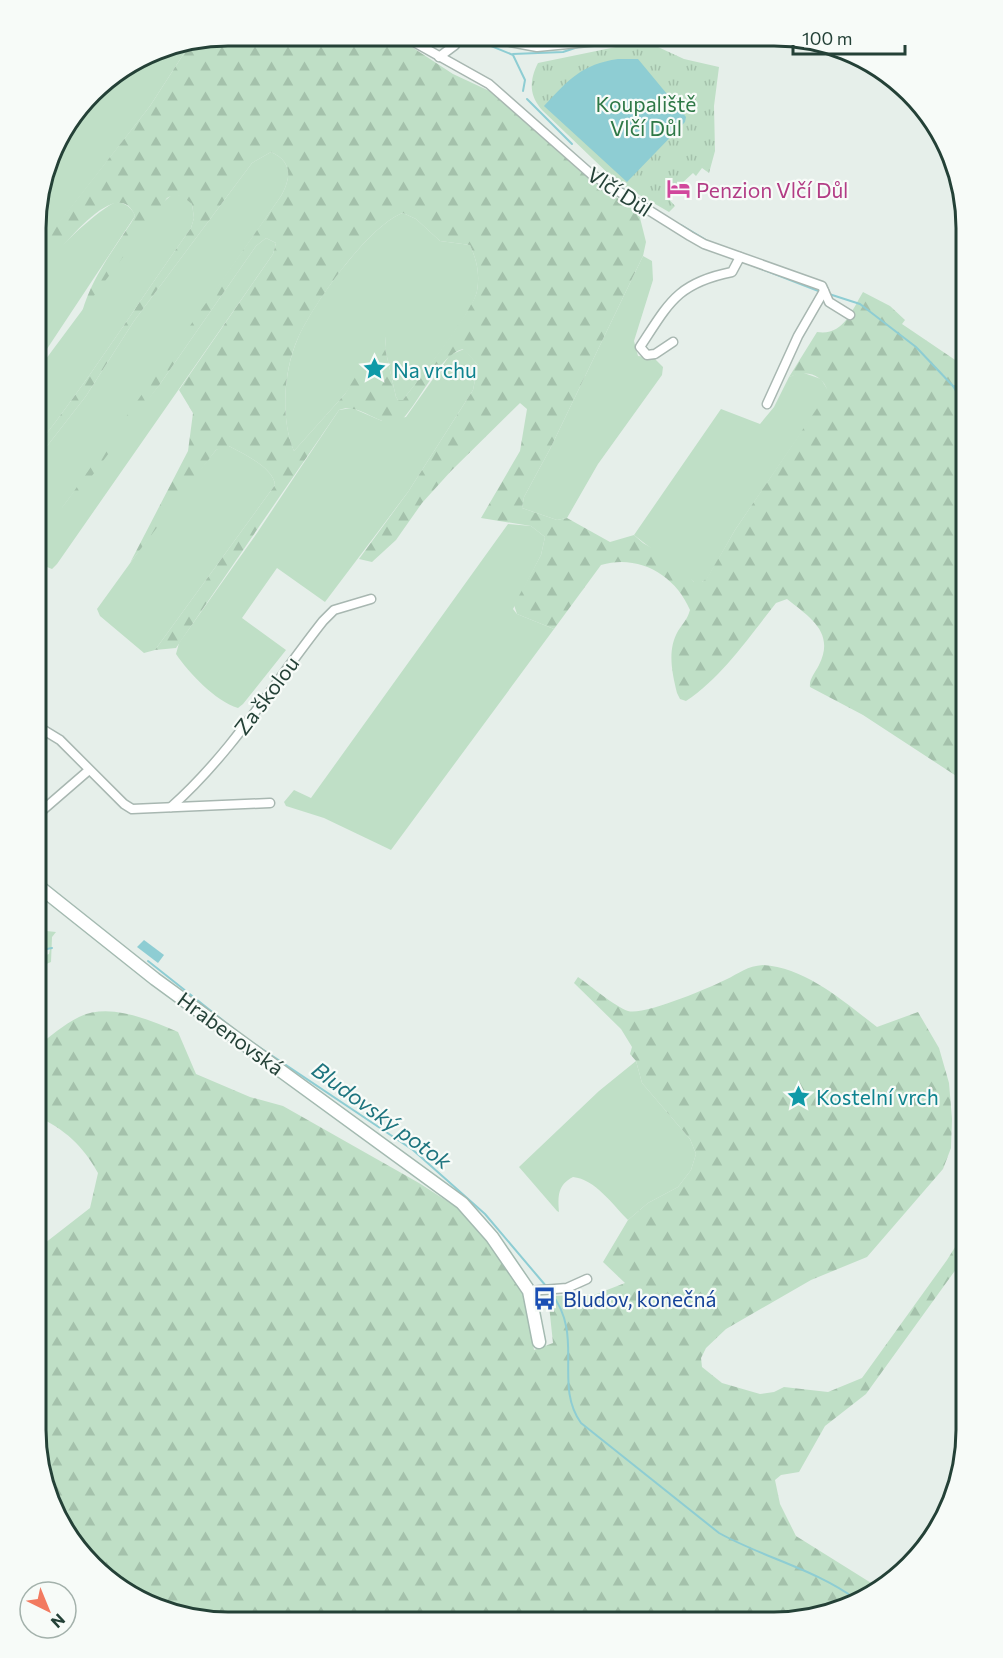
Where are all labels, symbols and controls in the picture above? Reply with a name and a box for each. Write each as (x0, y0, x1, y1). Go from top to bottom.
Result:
scale bar (793, 18, 906, 56)
text: 100 m (802, 27, 852, 49)
park label: Koupaliště Vlčí Důl (596, 91, 696, 140)
street label: Vlčí Důl (583, 161, 657, 221)
hotel icon: Penzion Vlčí Důl (665, 176, 691, 202)
place label: Penzion Vlčí Důl (696, 177, 848, 202)
place icon: Na vrchu (362, 356, 388, 382)
place label: Na vrchu (393, 357, 477, 382)
street label: Za školou (228, 651, 304, 739)
street label: Hrabenovská (173, 986, 289, 1080)
water label: Bludovský potok (307, 1055, 458, 1175)
place icon: Kostelní vrch (785, 1083, 811, 1109)
place label: Kostelní vrch (816, 1084, 939, 1109)
bus stop icon: Bludov, konečná (532, 1285, 558, 1311)
place label: Bludov, konečná (563, 1286, 716, 1311)
north arrow (18, 1580, 78, 1640)
text: N (48, 1610, 69, 1632)

